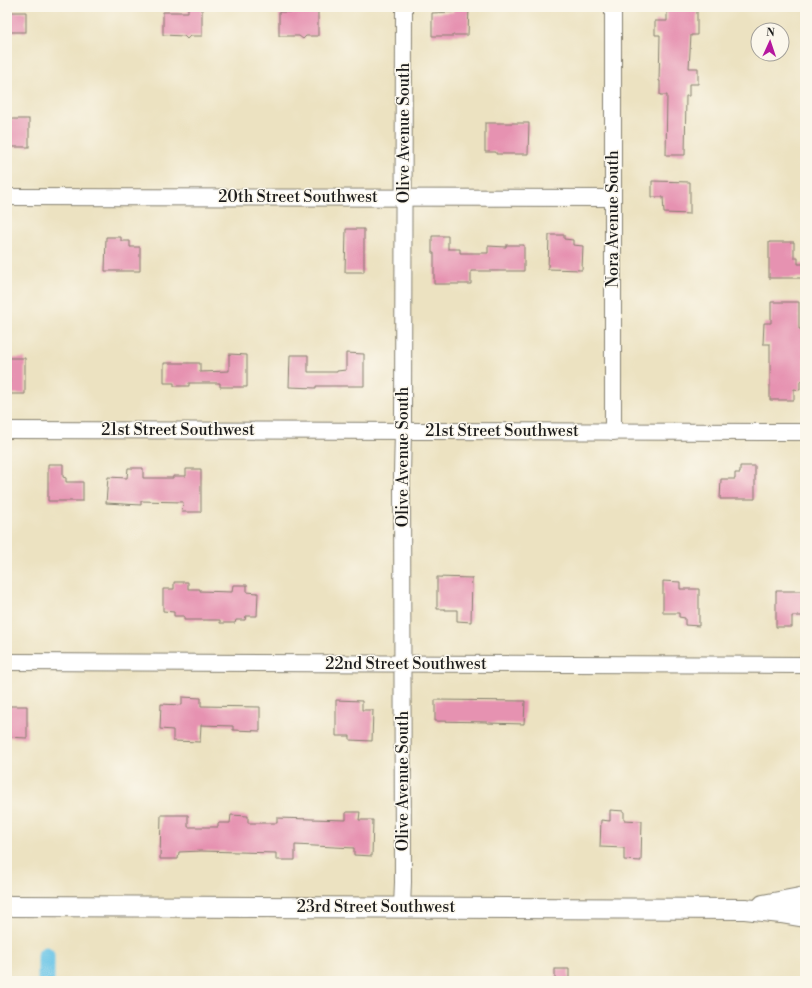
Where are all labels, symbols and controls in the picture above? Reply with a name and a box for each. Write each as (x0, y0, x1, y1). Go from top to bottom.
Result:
north arrow (750, 22, 790, 62)
text: N (766, 26, 775, 40)
street label: Olive Avenue South (394, 62, 414, 203)
street label: Nora Avenue South (603, 150, 623, 288)
street label: 20th Street Southwest (218, 187, 378, 207)
street label: Olive Avenue South (393, 386, 413, 527)
street label: 21st Street Southwest (101, 420, 255, 440)
street label: 21st Street Southwest (425, 421, 579, 441)
street label: 22nd Street Southwest (325, 654, 487, 674)
street label: Olive Avenue South (393, 710, 413, 851)
street label: 23rd Street Southwest (297, 897, 455, 917)

